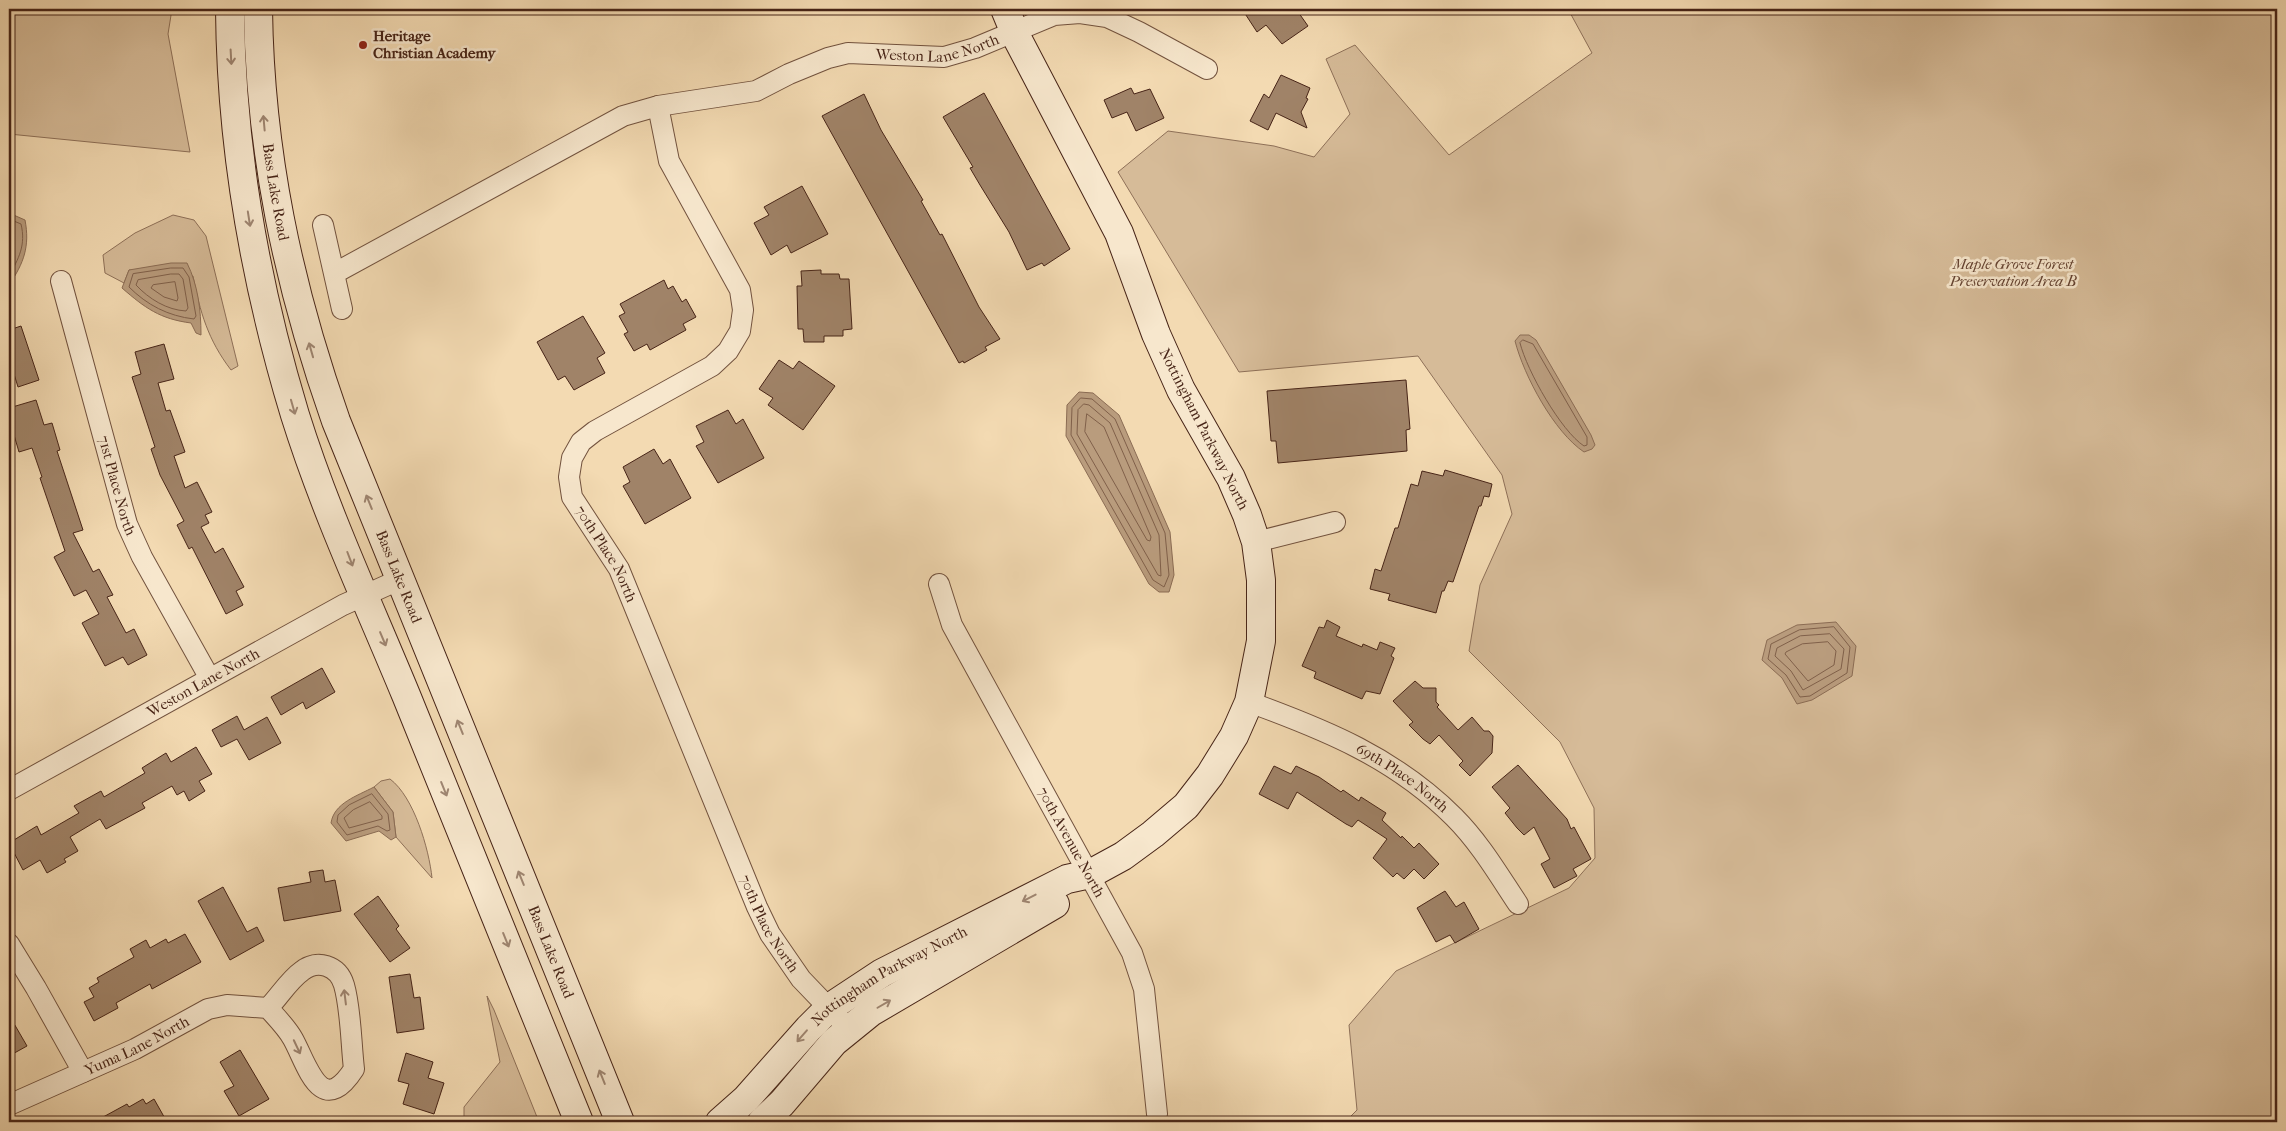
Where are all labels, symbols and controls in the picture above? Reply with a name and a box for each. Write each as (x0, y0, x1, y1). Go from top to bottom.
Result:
place label: Heritage Christian Academy (373, 27, 496, 62)
street label: Weston Lane North (874, 30, 1002, 66)
marker: Heritage Christian Academy (357, 39, 369, 51)
one-way arrow (226, 49, 235, 65)
one-way arrow (259, 115, 269, 131)
street label: Bass Lake Road (259, 142, 293, 243)
one-way arrow (244, 210, 254, 226)
park label: Maple Grove Forest Preservation Area B (1949, 255, 2077, 290)
one-way arrow (306, 342, 316, 358)
street label: Nottingham Parkway North (1155, 345, 1253, 513)
one-way arrow (289, 398, 298, 414)
street label: 71st Place North (94, 434, 140, 539)
one-way arrow (364, 495, 373, 510)
street label: 70th Place North (571, 502, 641, 605)
street label: Bass Lake Road (372, 527, 426, 626)
one-way arrow (346, 551, 355, 566)
one-way arrow (378, 631, 388, 646)
street label: Weston Lane North (143, 644, 263, 721)
one-way arrow (455, 720, 464, 735)
street label: 69th Place North (1353, 739, 1453, 817)
one-way arrow (440, 781, 450, 796)
street label: 70th Avenue North (1034, 784, 1109, 901)
one-way arrow (516, 871, 525, 886)
street label: 70th Place North (736, 872, 803, 977)
one-way arrow (1022, 894, 1037, 903)
street label: Bass Lake Road (524, 903, 578, 1002)
street label: Nottingham Parkway North (807, 922, 971, 1030)
one-way arrow (502, 932, 512, 947)
one-way arrow (340, 989, 350, 1005)
one-way arrow (877, 998, 891, 1008)
street label: Yuma Lane North (81, 1012, 193, 1080)
one-way arrow (796, 1029, 807, 1042)
one-way arrow (293, 1039, 303, 1054)
one-way arrow (596, 1070, 606, 1085)

